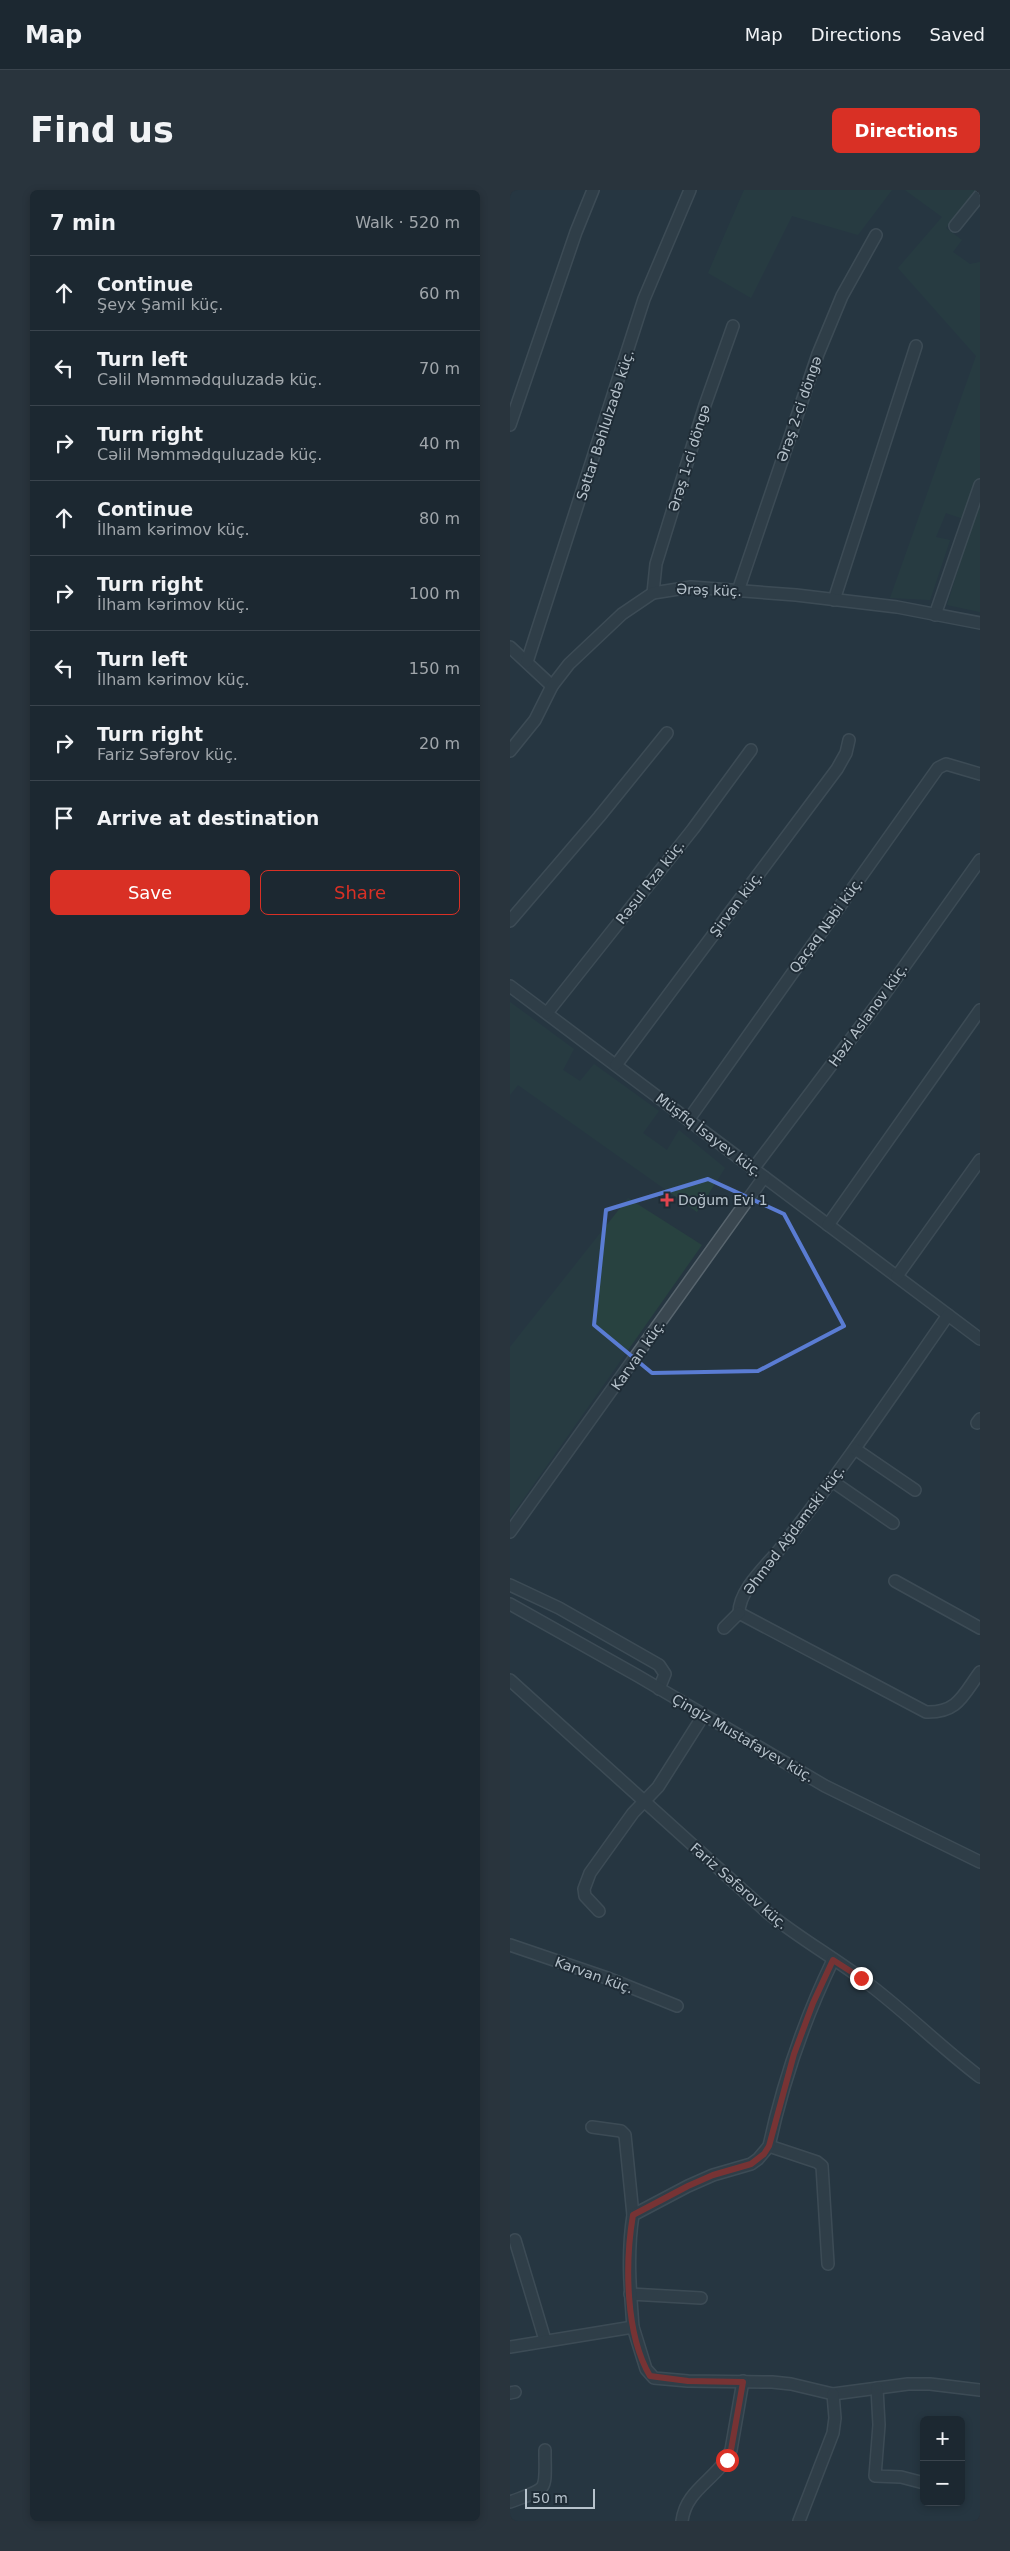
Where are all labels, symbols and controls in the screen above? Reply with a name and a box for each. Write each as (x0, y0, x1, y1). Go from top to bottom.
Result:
text: Map (25, 21, 82, 49)
text: Map (745, 24, 783, 45)
text: Directions (811, 24, 901, 45)
text: Saved (929, 24, 985, 45)
button: Directions (832, 108, 980, 153)
text: Find us (30, 110, 174, 150)
text: 7 min (50, 211, 116, 235)
text: Walk · 520 m (355, 213, 460, 232)
text: Continue (97, 273, 193, 295)
icon: ahead (50, 279, 78, 307)
text: 60 m (419, 284, 460, 303)
text: Şeyx Şamil küç. (97, 295, 223, 314)
text: Turn left (97, 348, 188, 370)
street label: Səttar Bəhlulzadə küç. (573, 348, 637, 502)
icon: left (50, 354, 78, 382)
street label: Ərəş 2-ci döngə (773, 354, 825, 464)
text: 70 m (419, 359, 460, 378)
text: Cəlil Məmmədquluzadə küç. (97, 370, 322, 389)
street label: Ərəş 1-ci döngə (665, 403, 713, 513)
text: Turn right (97, 423, 203, 445)
icon: right (50, 429, 78, 457)
text: 40 m (419, 434, 460, 453)
text: Cəlil Məmmədquluzadə küç. (97, 445, 322, 464)
text: Continue (97, 498, 193, 520)
icon: ahead (50, 504, 78, 532)
text: 80 m (419, 509, 460, 528)
text: İlham kərimov küç. (97, 520, 250, 539)
text: Turn right (97, 573, 203, 595)
icon: right (50, 579, 78, 607)
street label: Ərəş küç. (676, 581, 742, 599)
text: 100 m (409, 584, 460, 603)
text: İlham kərimov küç. (97, 595, 250, 614)
text: Turn left (97, 648, 188, 670)
icon: left (50, 654, 78, 682)
text: 150 m (409, 659, 460, 678)
text: İlham kərimov küç. (97, 670, 250, 689)
text: Turn right (97, 723, 203, 745)
icon: right (50, 729, 78, 757)
text: 20 m (419, 734, 460, 753)
text: Fariz Səfərov küç. (97, 745, 238, 764)
icon: arrive (50, 804, 78, 832)
text: Arrive at destination (97, 807, 319, 829)
street label: Rəsul Rza küç. (612, 837, 688, 927)
street label: Şirvan küç. (706, 868, 766, 940)
button: Save (50, 870, 250, 915)
button: Share (260, 870, 460, 915)
street label: Qaçaq Nəbi küç. (786, 874, 866, 976)
street label: Həzi Aslanov küç. (825, 961, 911, 1069)
street label: Müşfiq İsayev küç. (653, 1089, 766, 1180)
place label: Doğum Evi 1 (678, 1192, 768, 1208)
marker: Doğum Evi 1 (660, 1193, 674, 1207)
street label: Karvan küç. (608, 1317, 668, 1393)
street label: Əhməd Ağdamski küç. (740, 1462, 848, 1598)
street label: Çingiz Mustafayev küç. (669, 1691, 817, 1785)
street label: Fariz Səfərov küç. (687, 1840, 791, 1932)
street label: Karvan küç. (553, 1953, 635, 1997)
route end (850, 1967, 873, 1990)
map controls (920, 2416, 965, 2506)
button: + (920, 2416, 965, 2461)
route start (716, 2449, 739, 2472)
button: − (920, 2461, 965, 2506)
scale bar (525, 2486, 595, 2509)
text: 50 m (532, 2490, 568, 2506)

